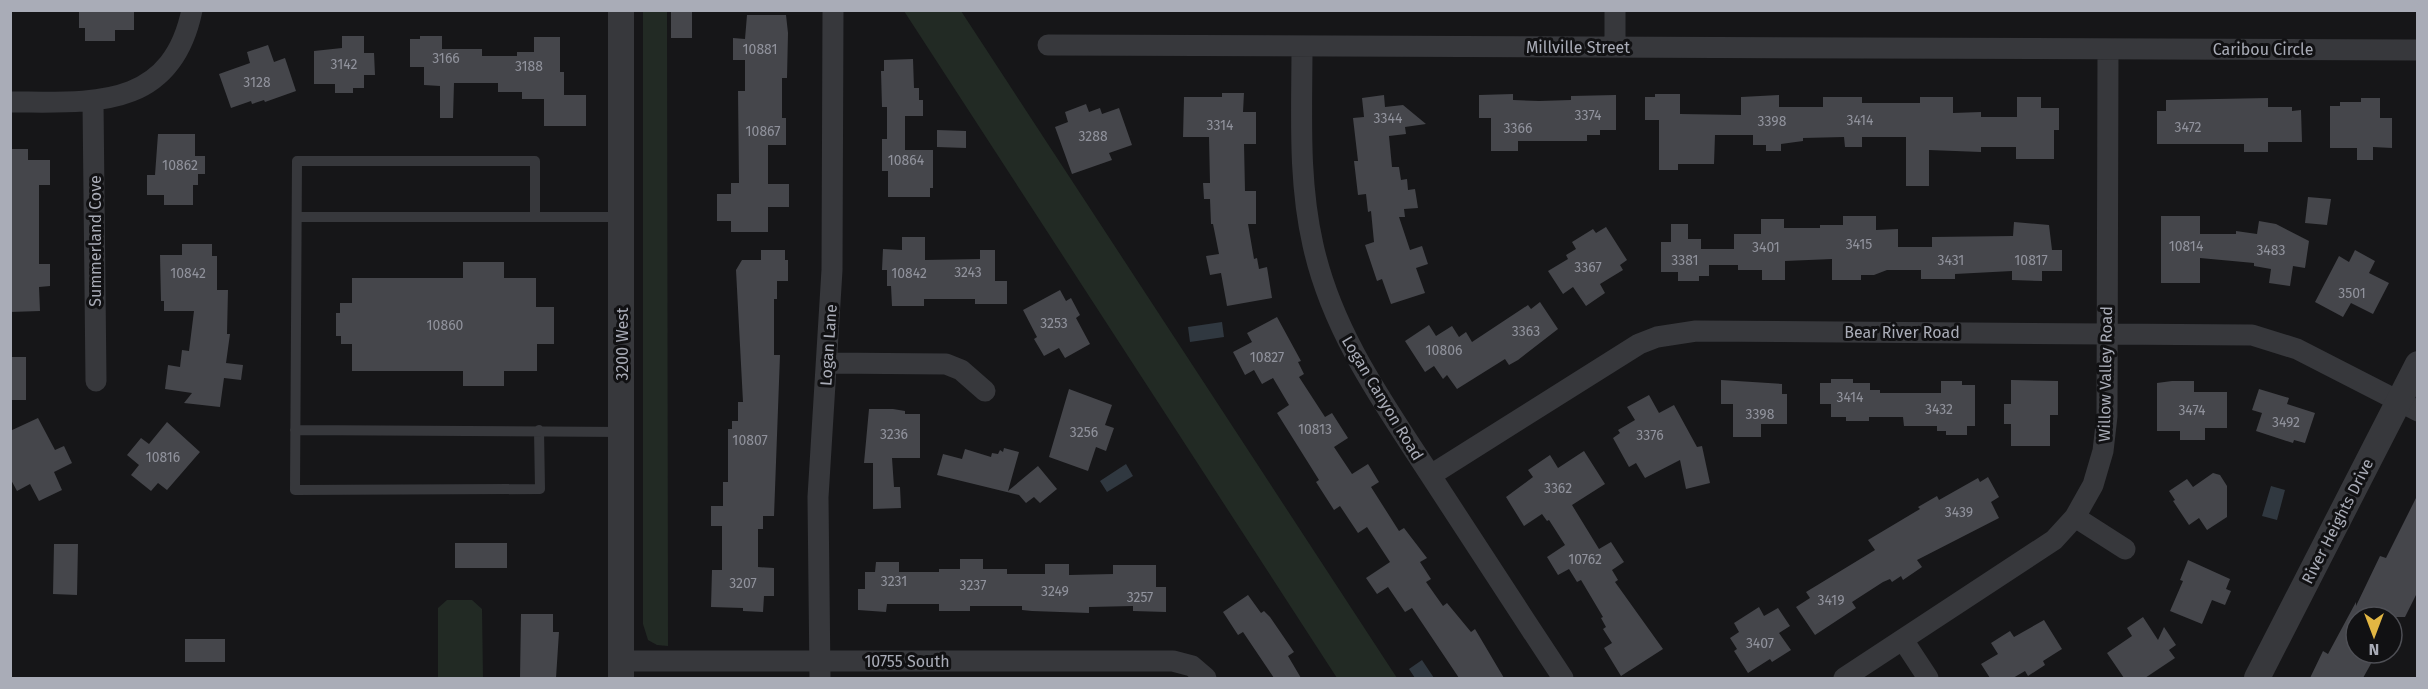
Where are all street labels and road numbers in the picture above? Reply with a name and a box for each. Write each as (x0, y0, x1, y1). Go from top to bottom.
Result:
street label: Millville Street (1526, 38, 1630, 57)
street label: Caribou Circle (2213, 40, 2313, 59)
street label: Summerland Cove (86, 175, 105, 307)
street label: Logan Lane (816, 304, 841, 387)
street label: Willow Valley Road (2095, 306, 2116, 442)
street label: 3200 West (613, 307, 632, 380)
street label: Bear River Road (1844, 323, 1960, 342)
street label: Logan Canyon Road (1338, 333, 1427, 464)
street label: River Heights Drive (2298, 455, 2377, 587)
street label: 10755 South (864, 652, 950, 671)

